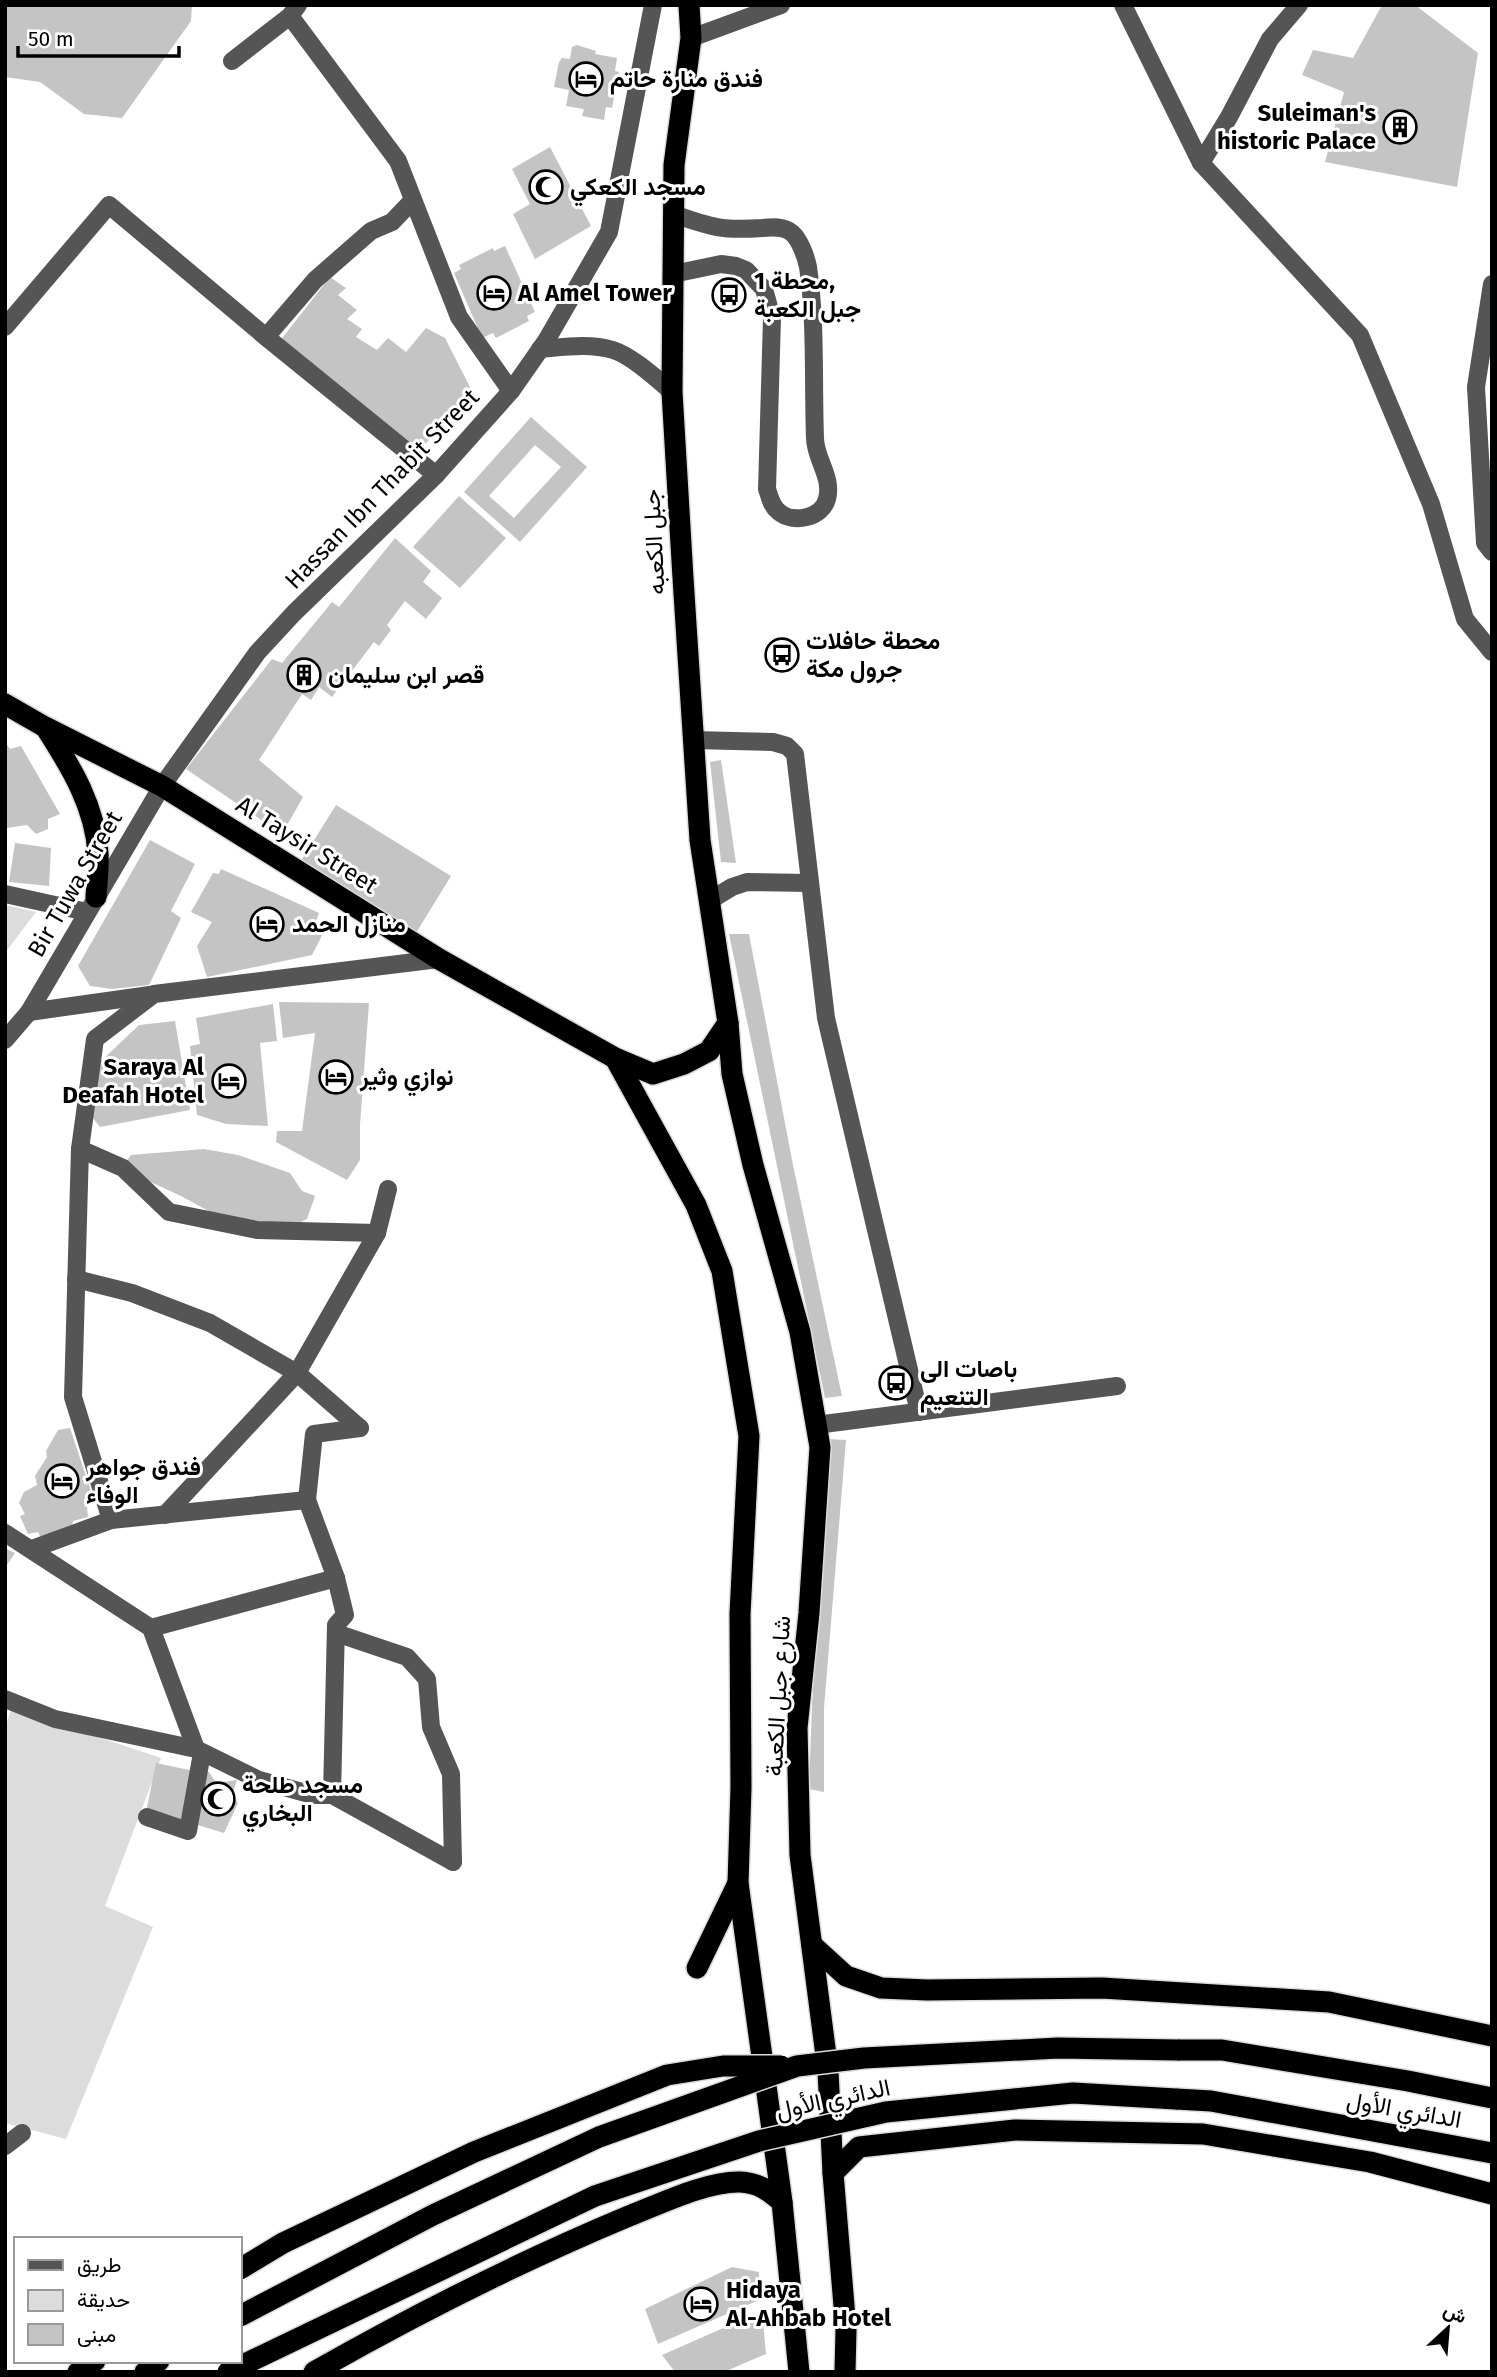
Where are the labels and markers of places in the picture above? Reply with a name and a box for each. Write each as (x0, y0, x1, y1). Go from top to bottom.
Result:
hotel icon: فندق منارة حاتم (567, 60, 605, 98)
place label: فندق منارة حاتم (610, 65, 763, 95)
place label: Suleiman's historic Palace (1217, 99, 1376, 155)
building icon: Suleiman's historic Palace (1381, 108, 1419, 146)
mosque icon: مسجد الكعكي (527, 168, 565, 206)
place label: مسجد الكعكي (570, 173, 706, 207)
place label: محطة 1, جبل الكعبة (754, 267, 861, 323)
hotel icon: Al Amel Tower (475, 274, 513, 312)
bus stop icon: محطة 1, جبل الكعبة (710, 276, 748, 314)
place label: Al Amel Tower (517, 279, 672, 307)
place label: محطة حافلات جرول مكة (806, 627, 940, 684)
bus stop icon: محطة حافلات جرول مكة (763, 636, 801, 674)
building icon: قصر ابن سليمان (285, 656, 323, 694)
place label: قصر ابن سليمان (328, 661, 484, 690)
hotel icon: منازل الحمد (248, 905, 286, 943)
place label: منازل الحمد (292, 910, 406, 939)
place label: Saraya Al Deafah Hotel (62, 1053, 205, 1109)
hotel icon: نوازي وثير (317, 1058, 355, 1096)
hotel icon: Saraya Al Deafah Hotel (210, 1062, 248, 1100)
place label: نوازي وثير (359, 1063, 454, 1097)
place label: باصات الى التنعيم (920, 1355, 1017, 1413)
bus stop icon: باصات الى التنعيم (877, 1364, 915, 1402)
place label: فندق جواهر الوفاء (85, 1453, 201, 1510)
hotel icon: فندق جواهر الوفاء (43, 1462, 81, 1500)
place label: مسجد طلحة البخاري (242, 1771, 363, 1833)
mosque icon: مسجد طلحة البخاري (199, 1780, 237, 1818)
place label: Hidaya Al-Ahbab Hotel (725, 2276, 892, 2332)
hotel icon: Hidaya Al-Ahbab Hotel (682, 2285, 720, 2323)

